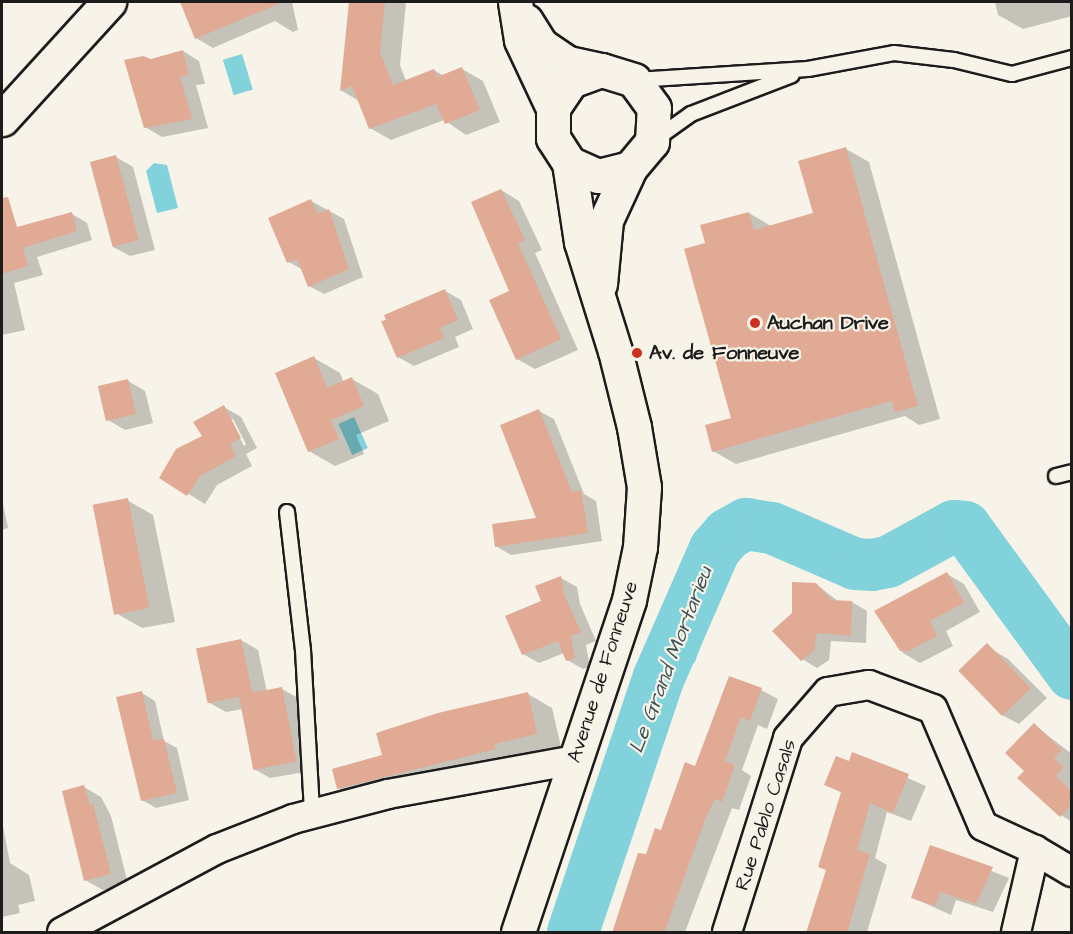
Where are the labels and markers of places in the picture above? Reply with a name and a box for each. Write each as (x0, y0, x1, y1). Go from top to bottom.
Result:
place label: Auchan Drive (767, 311, 889, 335)
marker: Auchan Drive (748, 316, 762, 330)
place label: Av. de Fonneuve (649, 341, 799, 365)
marker: Av. de Fonneuve (630, 346, 644, 360)

